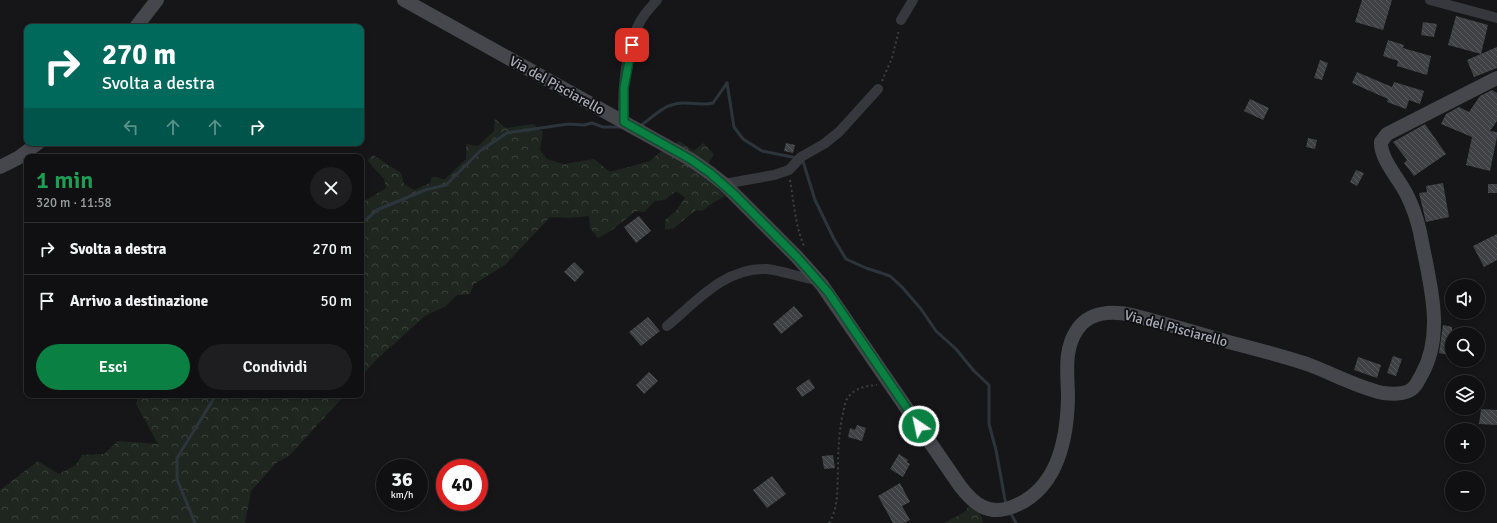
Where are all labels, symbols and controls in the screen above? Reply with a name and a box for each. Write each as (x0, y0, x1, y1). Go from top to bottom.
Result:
pin (615, 28, 649, 62)
icon: arrive (621, 34, 643, 56)
text: 270 m (102, 38, 176, 72)
icon: right (36, 40, 88, 92)
street label: Via del Pisciarello (506, 52, 607, 119)
text: Svolta a destra (102, 72, 215, 94)
icon: left (120, 116, 142, 138)
icon: ahead (162, 116, 184, 138)
icon: ahead (204, 116, 226, 138)
icon: right (246, 116, 268, 138)
text: 1 min (36, 165, 93, 195)
button: close (310, 167, 352, 209)
text: 320 m · 11:58 (36, 195, 112, 211)
icon: right (36, 238, 58, 260)
text: Svolta a destra (70, 240, 166, 258)
text: 270 m (312, 240, 352, 258)
map controls (1445, 279, 1485, 511)
button: sound (1445, 279, 1485, 319)
icon: arrive (36, 290, 58, 312)
text: Arrivo a destinazione (70, 292, 208, 310)
text: 50 m (321, 292, 352, 310)
street label: Via del Pisciarello (1122, 307, 1229, 350)
button: search (1445, 327, 1485, 367)
button: Esci (36, 344, 190, 390)
button: Condividi (198, 344, 352, 390)
button: layers (1445, 375, 1485, 415)
position arrow (898, 405, 940, 447)
button: + (1445, 423, 1485, 463)
speed limit sign: 40 (436, 459, 488, 511)
text: 36 (391, 467, 413, 492)
button: − (1445, 471, 1485, 511)
text: km/h (391, 489, 413, 501)

